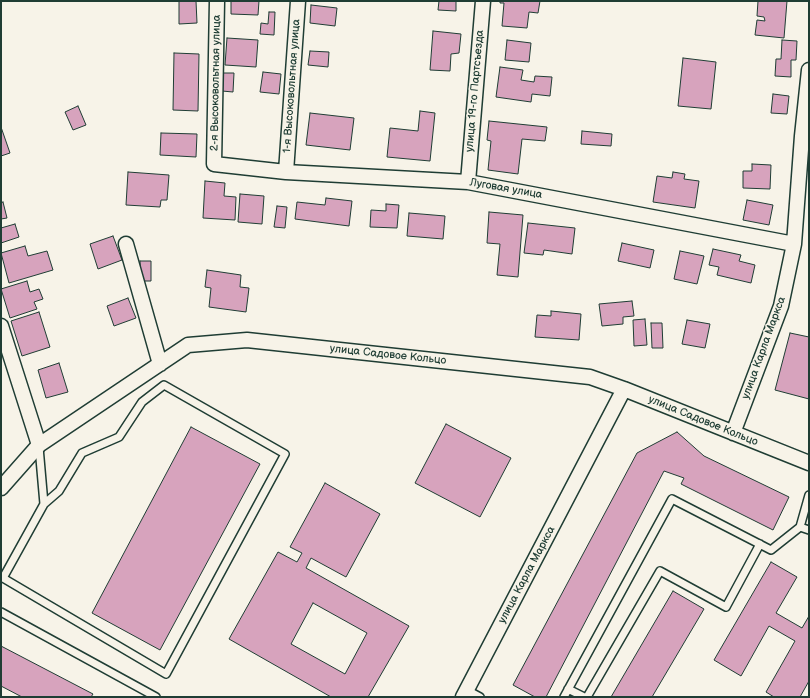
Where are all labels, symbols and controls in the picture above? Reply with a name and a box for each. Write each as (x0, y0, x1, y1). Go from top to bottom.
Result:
street label: 2-я Высоковольтная улица (208, 15, 224, 151)
street label: 1-я Высоковольтная улица (281, 19, 303, 153)
street label: улица 19-го Партсъезда (463, 29, 487, 153)
street label: Луговая улица (469, 176, 543, 202)
street label: улица Карла Маркса (739, 295, 789, 401)
street label: улица Садовое Кольцо (329, 342, 447, 368)
street label: улица Садовое Кольцо (646, 393, 760, 449)
street label: улица Карла Маркса (496, 524, 558, 626)

